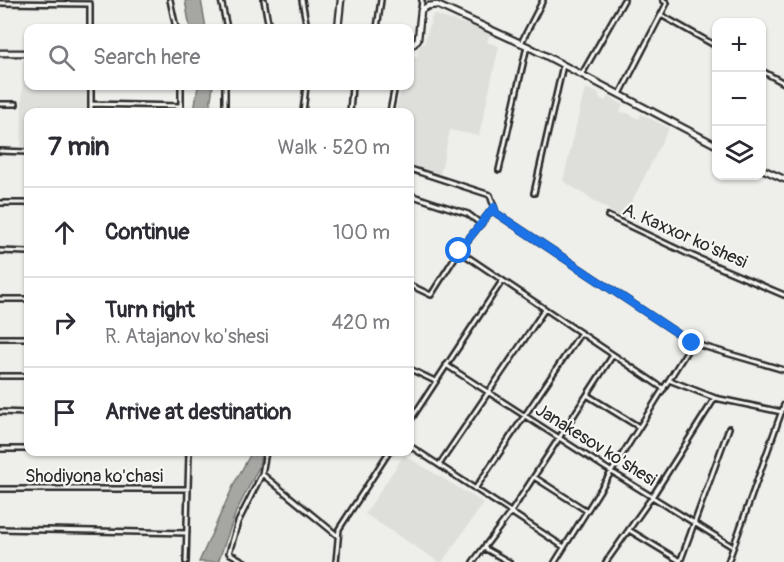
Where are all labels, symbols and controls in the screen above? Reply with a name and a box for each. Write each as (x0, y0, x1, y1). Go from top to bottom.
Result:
map controls (712, 18, 766, 180)
button: + (712, 18, 766, 72)
search box (24, 24, 414, 90)
icon: search (45, 41, 78, 74)
text: Search here (93, 43, 200, 71)
button: − (712, 72, 766, 126)
button: layers (712, 126, 766, 180)
text: 7 min (48, 131, 110, 163)
text: Walk · 520 m (278, 135, 390, 160)
street label: A. Kaxxor ko'shesi (619, 198, 751, 274)
icon: ahead (48, 216, 81, 249)
text: Continue (105, 218, 189, 246)
text: 100 m (333, 220, 390, 245)
route start (445, 237, 471, 263)
text: Turn right (105, 296, 195, 324)
icon: right (48, 306, 81, 339)
text: 420 m (331, 310, 390, 335)
text: R. Atajanov ko'shesi (105, 324, 268, 349)
route end (678, 329, 704, 355)
icon: arrive (48, 396, 81, 429)
text: Arrive at destination (105, 398, 291, 426)
street label: Janakesov ko'shesi (531, 399, 661, 491)
street label: Shodiyona ko'chasi (25, 465, 163, 488)

